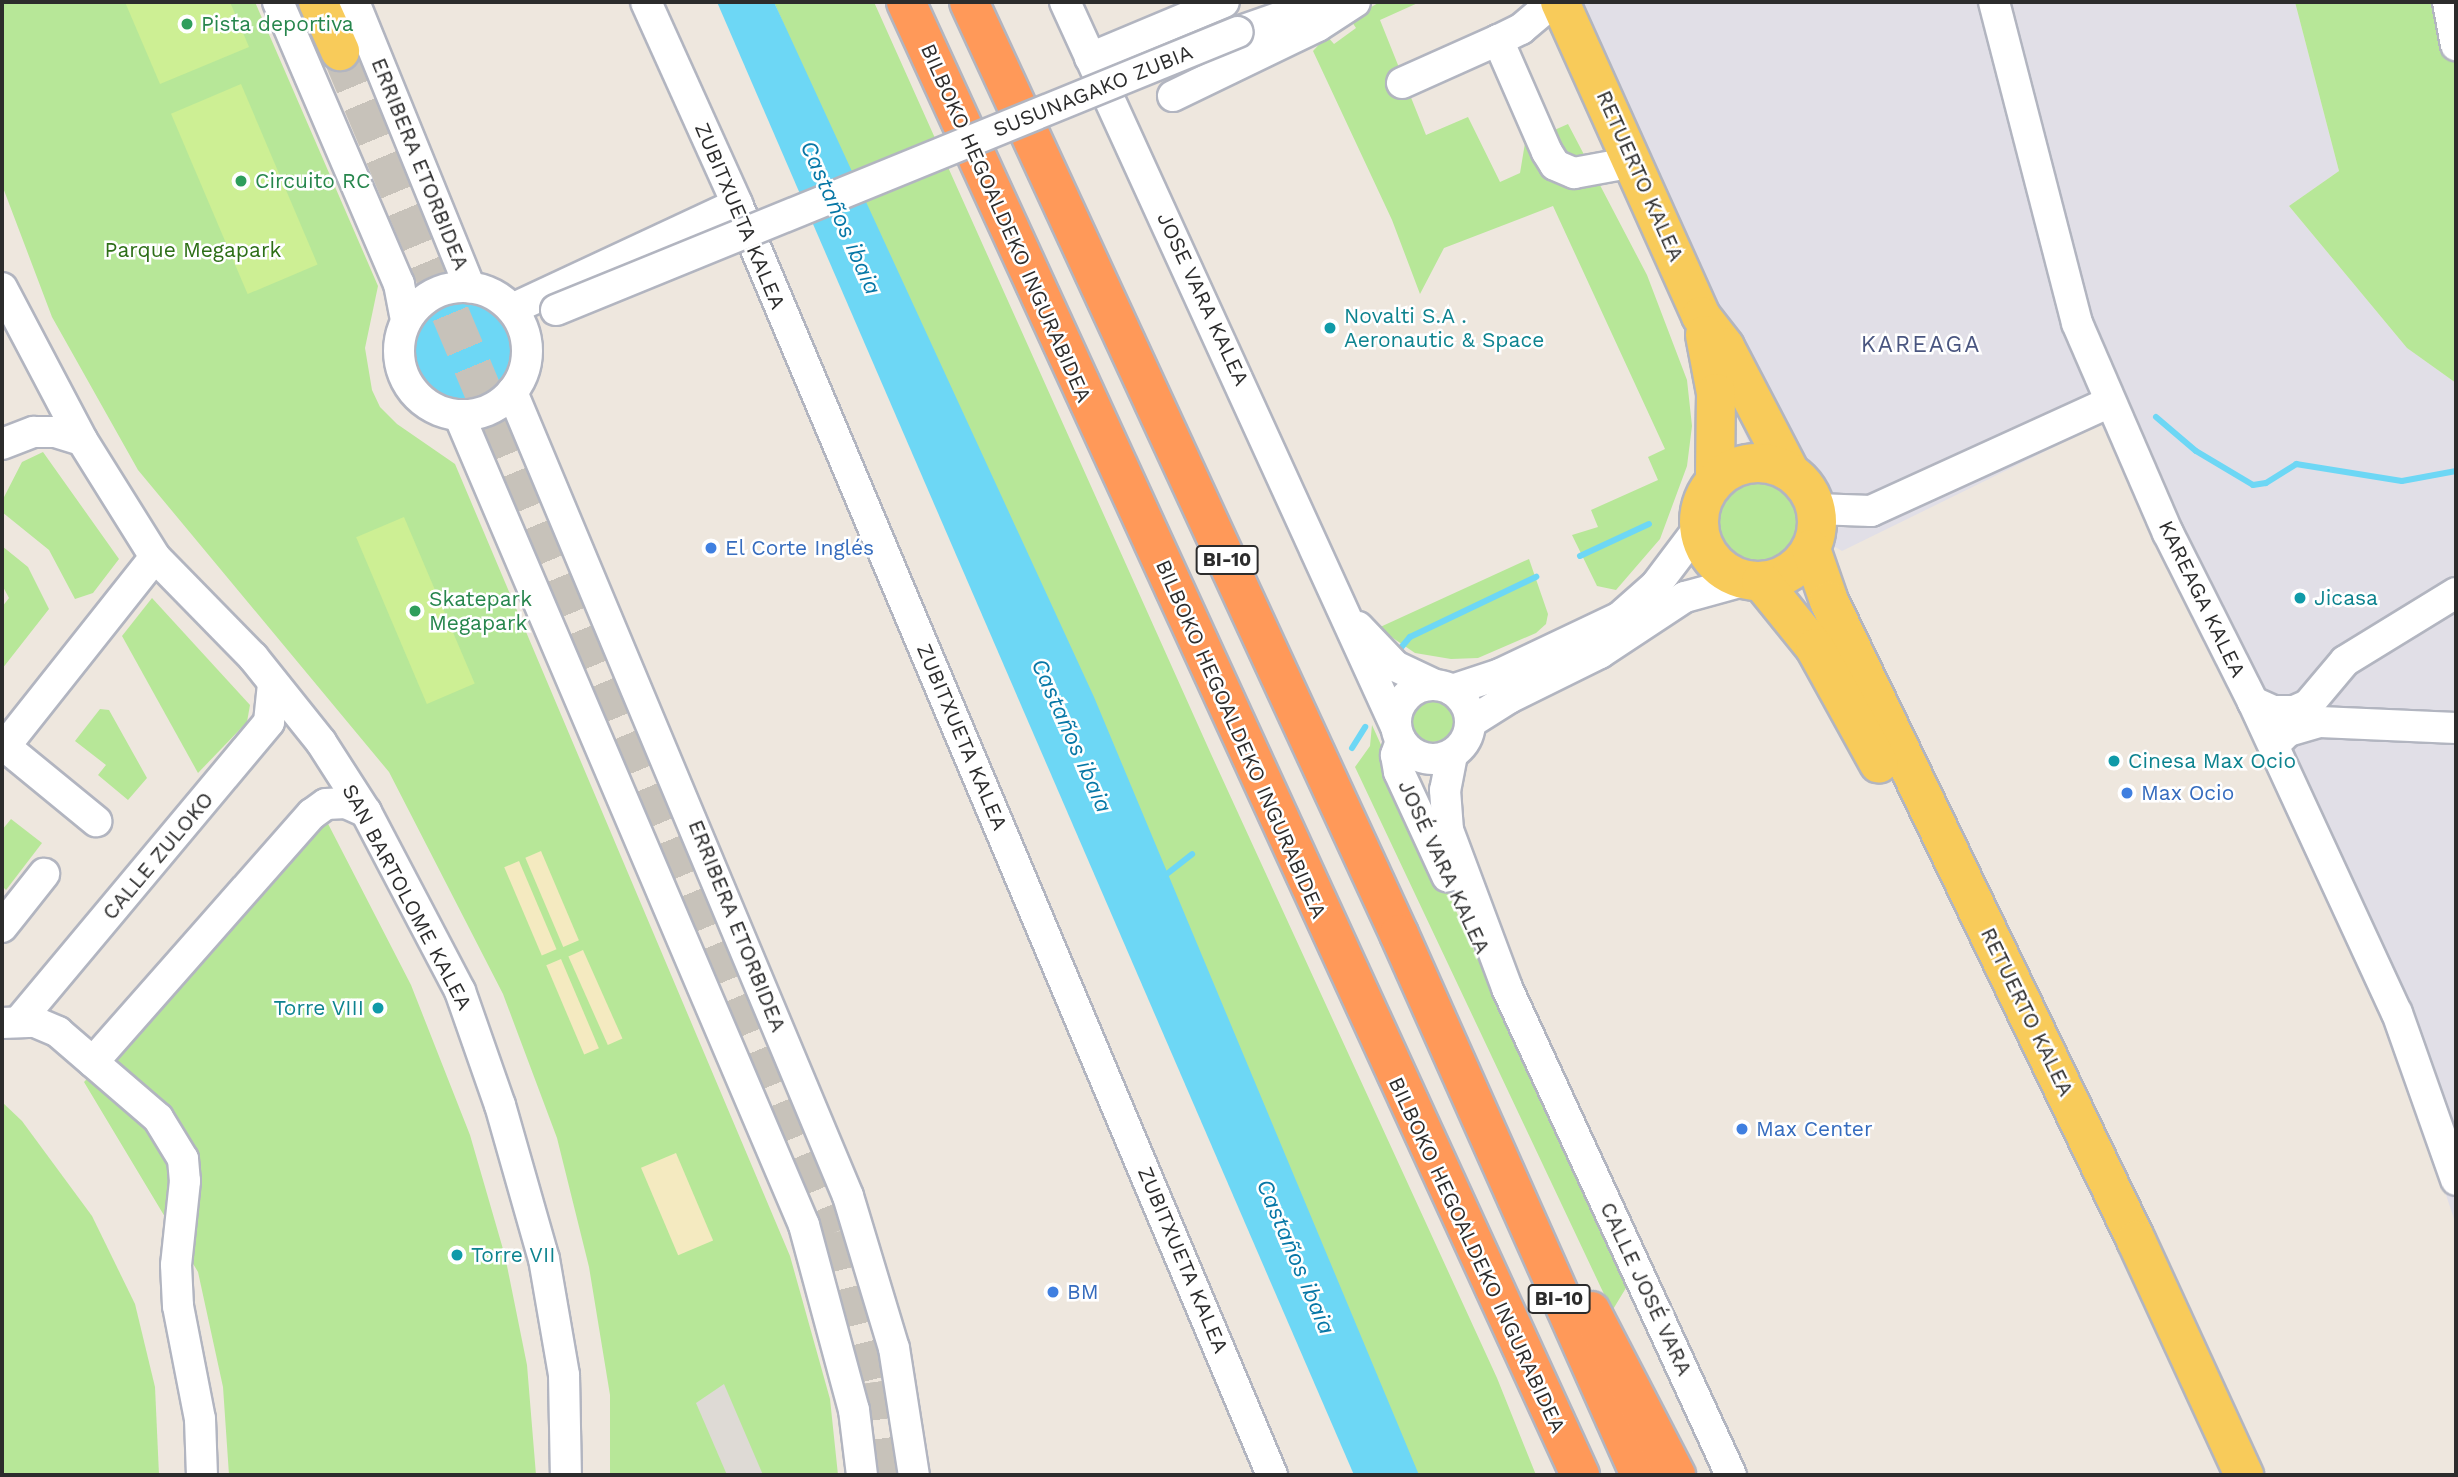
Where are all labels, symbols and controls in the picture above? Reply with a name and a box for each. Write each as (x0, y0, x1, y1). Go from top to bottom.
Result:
place label: Pista deportiva (201, 11, 354, 37)
marker: Pista deportiva (179, 16, 195, 32)
street label: BILBOKO HEGOALDEKO INGURABIDEA (915, 40, 1097, 406)
street label: SUSUNAGAKO ZUBIA (990, 40, 1196, 142)
street label: ERRIBERA ETORBIDEA (366, 54, 474, 274)
street label: RETUERTO KALEA (1591, 87, 1689, 265)
street label: ZUBITXUETA KALEA (689, 119, 791, 313)
water label: Castaños ibaia (794, 137, 886, 299)
place label: Circuito RC (255, 168, 370, 194)
marker: Circuito RC (233, 173, 249, 189)
street label: JOSE VARA KALEA (1151, 207, 1255, 391)
park label: Parque Megapark (105, 237, 281, 263)
place label: Novalti S.A . Aeronautic & Space (1344, 303, 1544, 353)
marker: Novalti S.A . Aeronautic & Space (1322, 320, 1338, 336)
district label: KAREAGA (1862, 331, 1980, 359)
street label: KAREAGA KALEA (2153, 516, 2251, 682)
place label: El Corte Inglés (725, 535, 875, 561)
marker: El Corte Inglés (703, 540, 719, 556)
road number: BI-10 (1196, 544, 1258, 576)
street label: BILBOKO HEGOALDEKO INGURABIDEA (1150, 556, 1332, 922)
place label: Jicasa (2314, 585, 2378, 611)
place label: Skatepark Megapark (429, 586, 532, 636)
marker: Jicasa (2292, 590, 2308, 606)
marker: Skatepark Megapark (407, 603, 423, 619)
street label: ZUBITXUETA KALEA (911, 640, 1013, 834)
water label: Castaños ibaia (1025, 655, 1117, 817)
place label: Cinesa Max Ocio (2128, 748, 2297, 774)
marker: Cinesa Max Ocio (2106, 753, 2122, 769)
street label: JOSÉ VARA KALEA (1392, 775, 1496, 959)
street label: SAN BARTOLOME KALEA (337, 780, 477, 1014)
place label: Max Ocio (2141, 780, 2235, 806)
marker: Max Ocio (2119, 785, 2135, 801)
street label: CALLE ZULOKO (97, 787, 219, 925)
street label: ERRIBERA ETORBIDEA (683, 816, 791, 1036)
street label: RETUERTO KALEA (1975, 924, 2079, 1100)
place label: Torre VIII (273, 995, 364, 1021)
marker: Torre VIII (370, 1000, 386, 1016)
street label: BILBOKO HEGOALDEKO INGURABIDEA (1383, 1073, 1571, 1437)
place label: Max Center (1756, 1116, 1873, 1142)
marker: Max Center (1734, 1121, 1750, 1137)
street label: ZUBITXUETA KALEA (1132, 1163, 1234, 1357)
water label: Castaños ibaia (1250, 1175, 1340, 1339)
street label: CALLE JOSÉ VARA (1595, 1198, 1697, 1380)
place label: Torre VII (471, 1242, 556, 1268)
marker: Torre VII (449, 1247, 465, 1263)
place label: BM (1067, 1279, 1099, 1305)
marker: BM (1045, 1284, 1061, 1300)
road number: BI-10 (1528, 1284, 1590, 1315)

